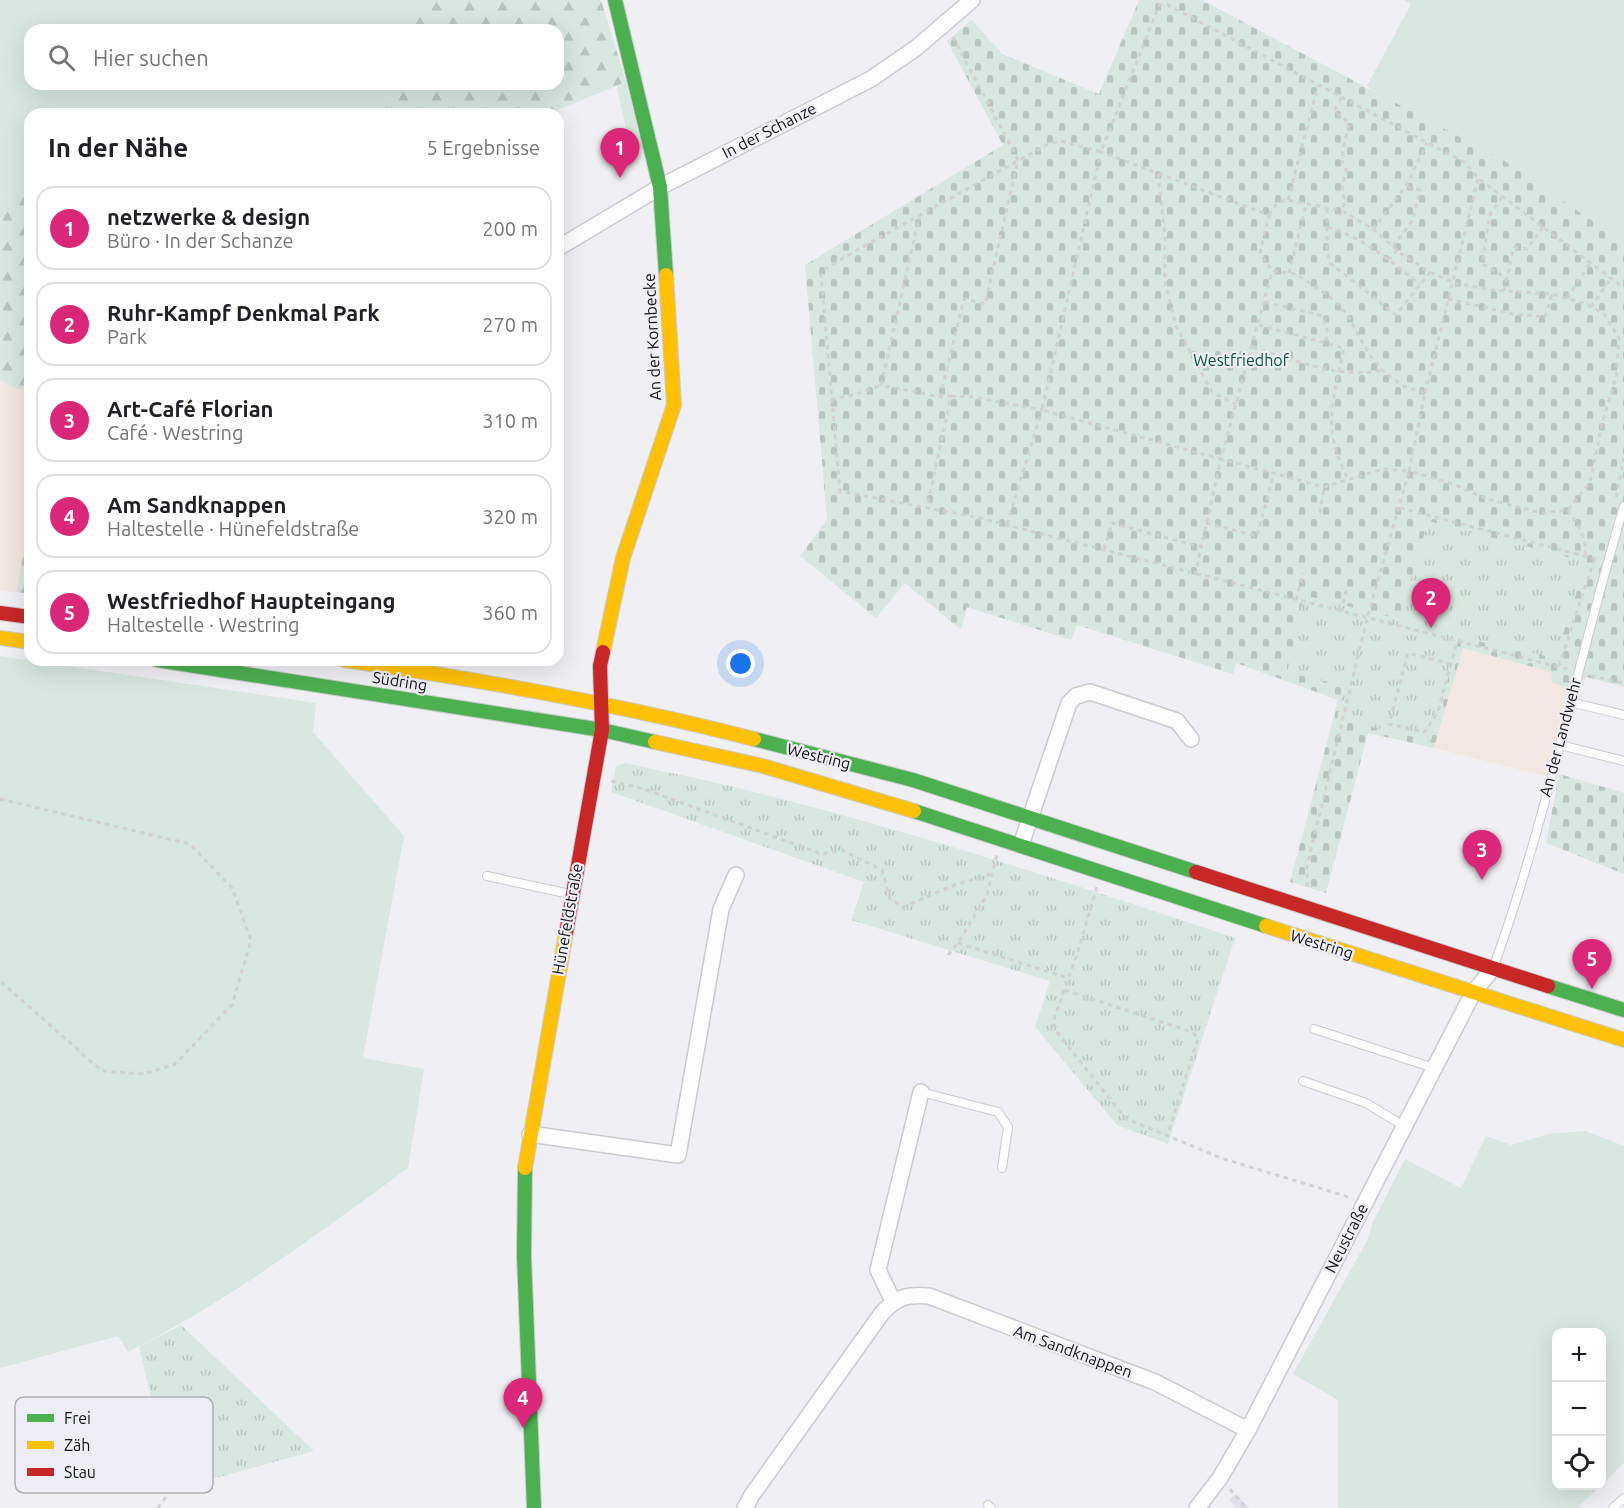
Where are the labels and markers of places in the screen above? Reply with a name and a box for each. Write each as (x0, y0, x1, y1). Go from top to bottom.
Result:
pin: 1 (600, 128, 640, 178)
pin: 2 (1412, 578, 1450, 628)
pin: 3 (1462, 830, 1502, 880)
pin: 5 (1572, 940, 1612, 989)
pin: 4 (504, 1378, 542, 1428)

